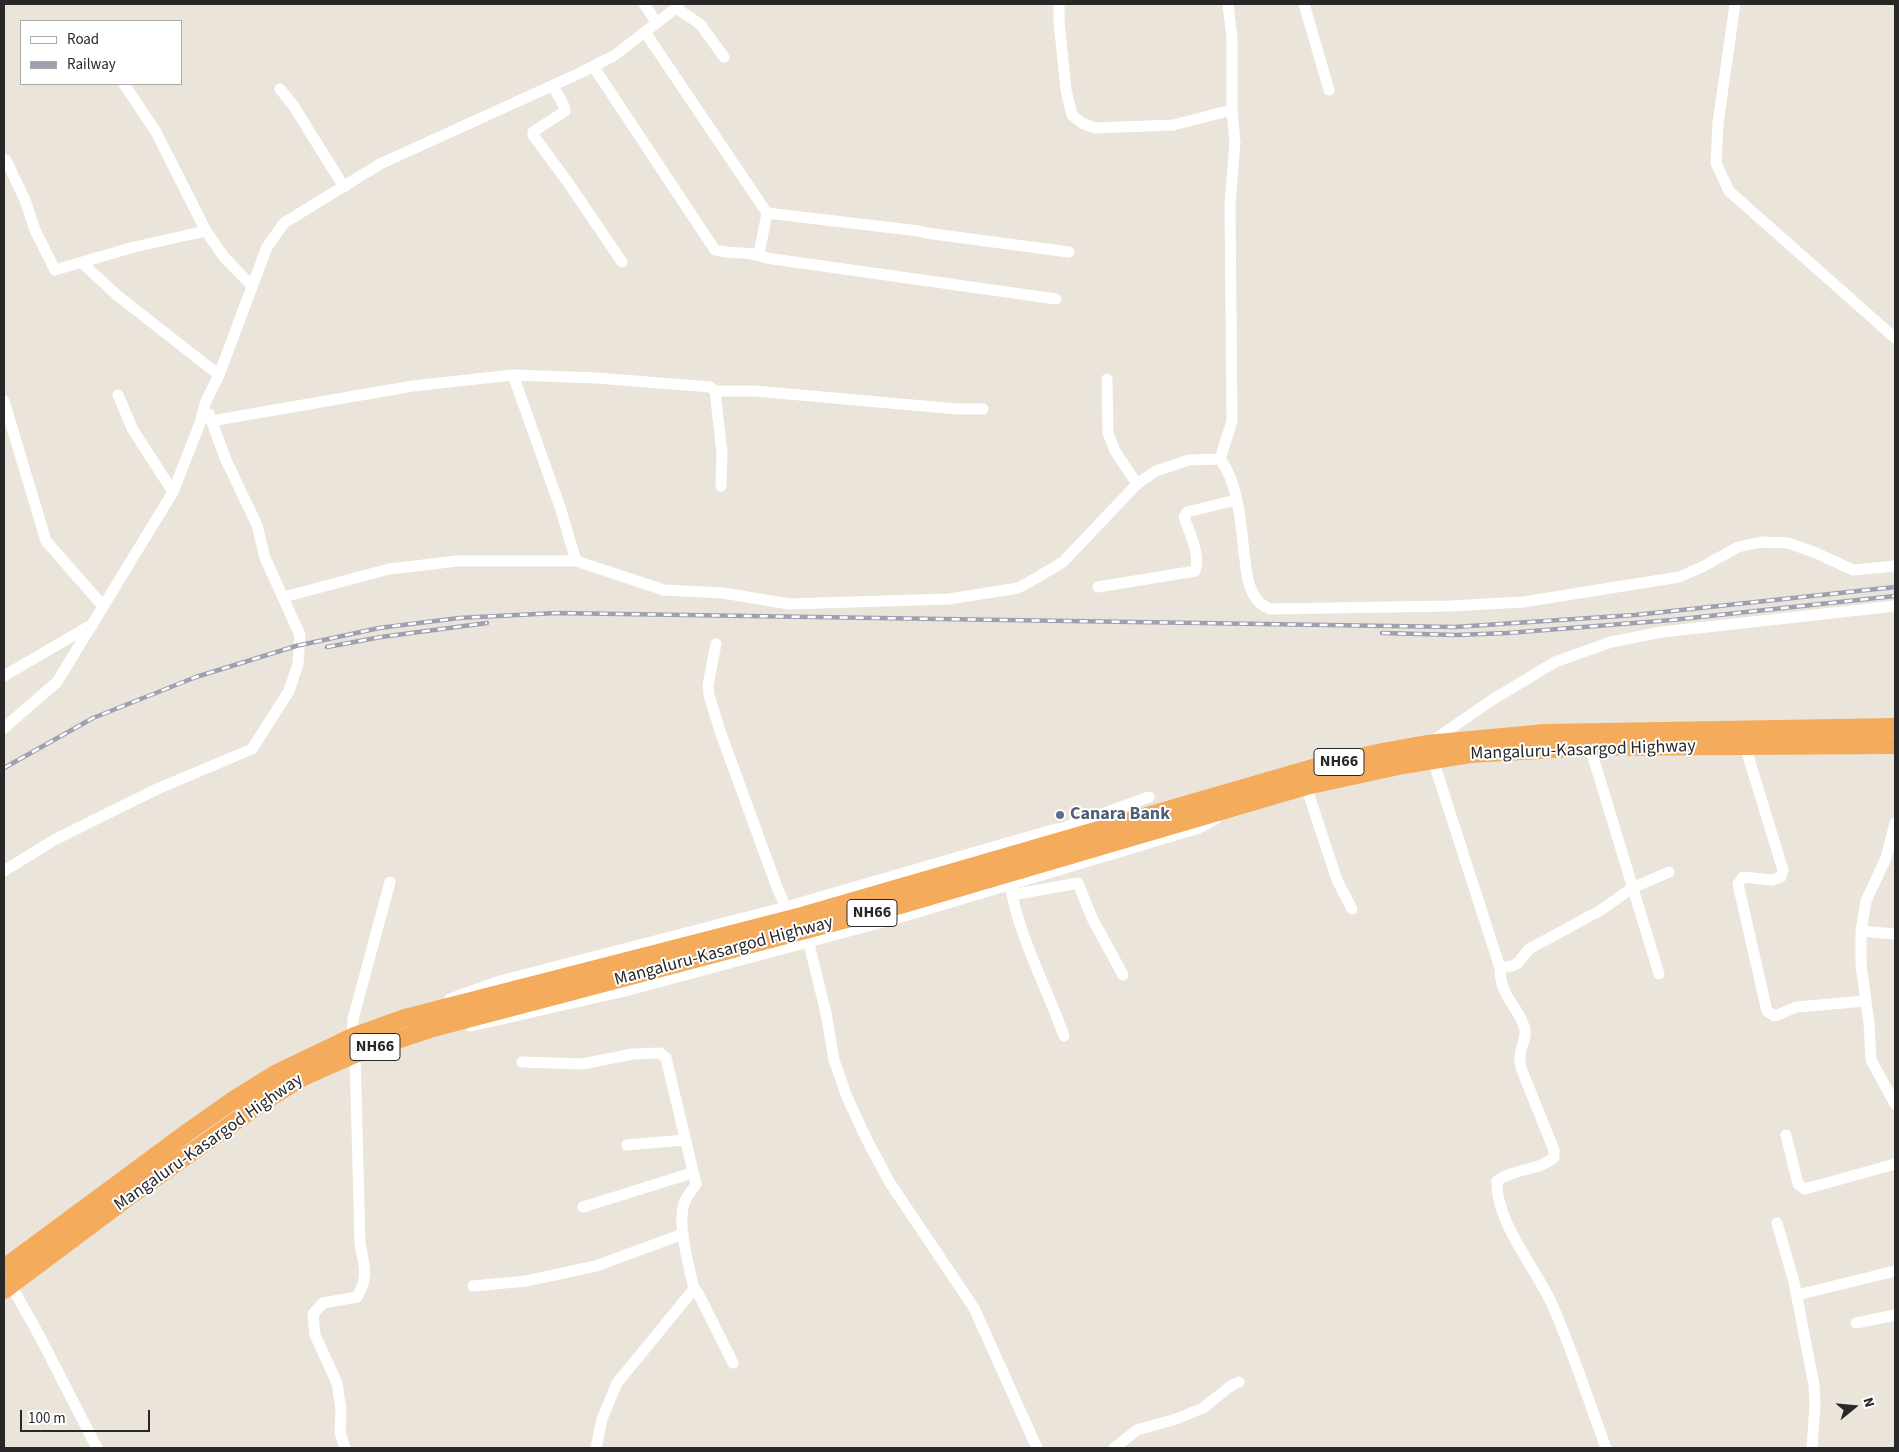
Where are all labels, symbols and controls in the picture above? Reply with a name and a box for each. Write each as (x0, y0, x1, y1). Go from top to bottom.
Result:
legend (20, 20, 182, 85)
text: Road (67, 29, 99, 50)
text: Railway (67, 54, 116, 75)
street label: Mangaluru-Kasargod Highway (1470, 736, 1696, 766)
road number: NH66 (1314, 749, 1364, 776)
place label: Canara Bank (1070, 804, 1170, 826)
marker: Canara Bank (1054, 809, 1066, 821)
road number: NH66 (847, 900, 897, 926)
street label: Mangaluru-Kasargod Highway (612, 912, 836, 992)
road number: NH66 (350, 1034, 400, 1060)
street label: Mangaluru-Kasargod Highway (110, 1069, 308, 1217)
north arrow (1829, 1382, 1879, 1432)
text: N (1857, 1395, 1879, 1410)
scale bar (22, 1400, 152, 1432)
text: 100 m (28, 1408, 66, 1429)

